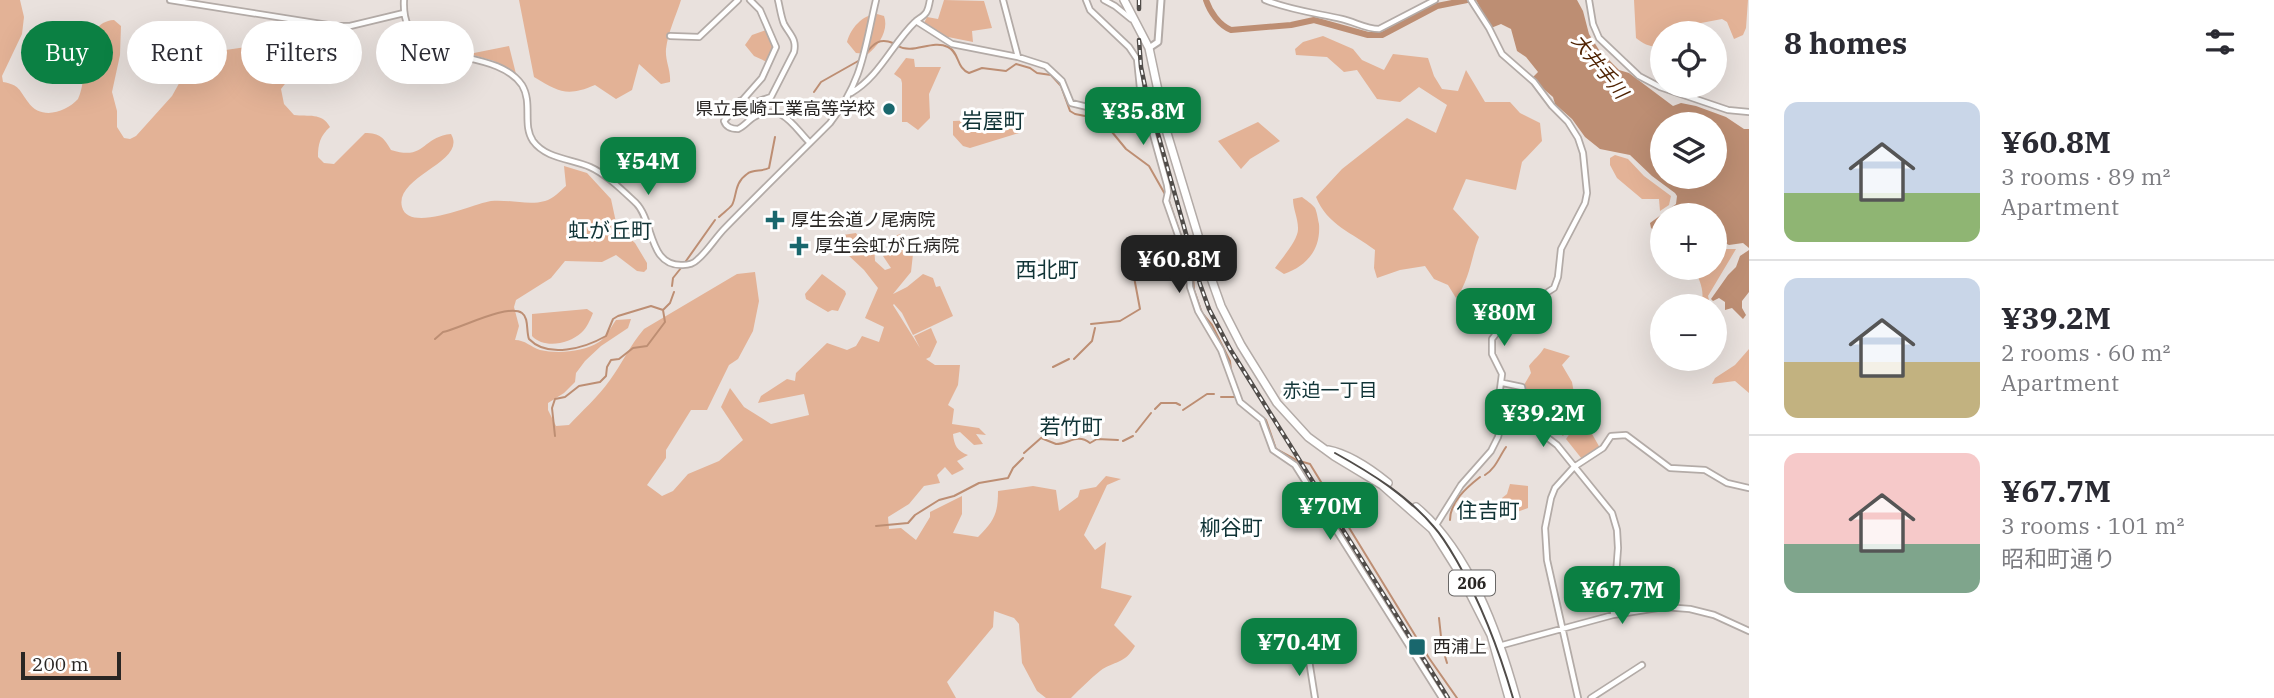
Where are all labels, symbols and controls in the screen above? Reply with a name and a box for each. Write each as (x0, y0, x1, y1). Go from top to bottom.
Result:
chip: Buy (21, 21, 113, 84)
chip: Rent (127, 21, 227, 84)
chip: Filters (241, 21, 362, 84)
chip: New (376, 21, 474, 84)
map controls (1650, 21, 1727, 371)
button: locate (1650, 21, 1727, 98)
text: 8 homes (1784, 23, 1907, 62)
icon: filters (2201, 23, 2239, 61)
water label: 大井手川 (1567, 29, 1634, 105)
pin: ¥35.8M (1086, 88, 1200, 147)
text: ¥35.8M (1101, 95, 1185, 125)
place label: 県立長崎工業高等学校 (695, 97, 875, 120)
marker: 県立長崎工業高等学校 (881, 101, 897, 117)
district label: 岩屋町 (962, 106, 1025, 134)
button: layers (1650, 112, 1727, 189)
text: ¥60.8M (2001, 122, 2111, 161)
icon: home (1840, 130, 1924, 214)
pin: ¥54M (607, 138, 689, 197)
text: ¥54M (616, 145, 680, 175)
text: 3 rooms · 89 m² (2001, 161, 2171, 191)
text: Apartment (2001, 191, 2119, 221)
button: + (1650, 203, 1727, 280)
place label: 厚生会道ノ尾病院 (791, 208, 935, 231)
marker: 厚生会道ノ尾病院 (765, 210, 785, 230)
district label: 虹が丘町 (568, 216, 652, 244)
place label: 厚生会虹が丘病院 (815, 234, 959, 257)
marker: 厚生会虹が丘病院 (789, 236, 809, 256)
pin: ¥60.8M (1122, 236, 1236, 295)
text: ¥60.8M (1137, 243, 1221, 273)
district label: 西北町 (1016, 255, 1079, 283)
pin: ¥80M (1463, 288, 1545, 348)
button: − (1650, 294, 1727, 371)
text: ¥80M (1472, 296, 1536, 326)
text: ¥39.2M (2001, 298, 2111, 337)
icon: home (1840, 306, 1924, 390)
text: 2 rooms · 60 m² (2001, 337, 2171, 367)
text: Apartment (2001, 367, 2119, 397)
district label: 赤迫一丁目 (1282, 378, 1378, 402)
pin: ¥39.2M (1486, 390, 1600, 449)
text: ¥39.2M (1501, 397, 1585, 427)
district label: 若竹町 (1040, 412, 1103, 440)
text: ¥67.7M (2001, 471, 2111, 510)
icon: home (1840, 481, 1924, 565)
pin: ¥70M (1289, 482, 1371, 542)
text: ¥70M (1298, 490, 1362, 520)
district label: 住吉町 (1457, 496, 1520, 524)
text: 3 rooms · 101 m² (2001, 510, 2184, 540)
district label: 柳谷町 (1200, 513, 1263, 541)
text: 昭和町通り (2001, 543, 2116, 573)
pin: ¥67.7M (1565, 566, 1679, 626)
road number: 206 (1449, 570, 1495, 596)
text: ¥67.7M (1580, 574, 1664, 604)
pin: ¥70.4M (1242, 618, 1356, 678)
text: ¥70.4M (1257, 626, 1341, 656)
place label: 西浦上 (1433, 635, 1487, 658)
marker: 西浦上 (1407, 637, 1427, 657)
scale bar (21, 649, 121, 681)
text: 200 m (32, 652, 89, 676)

